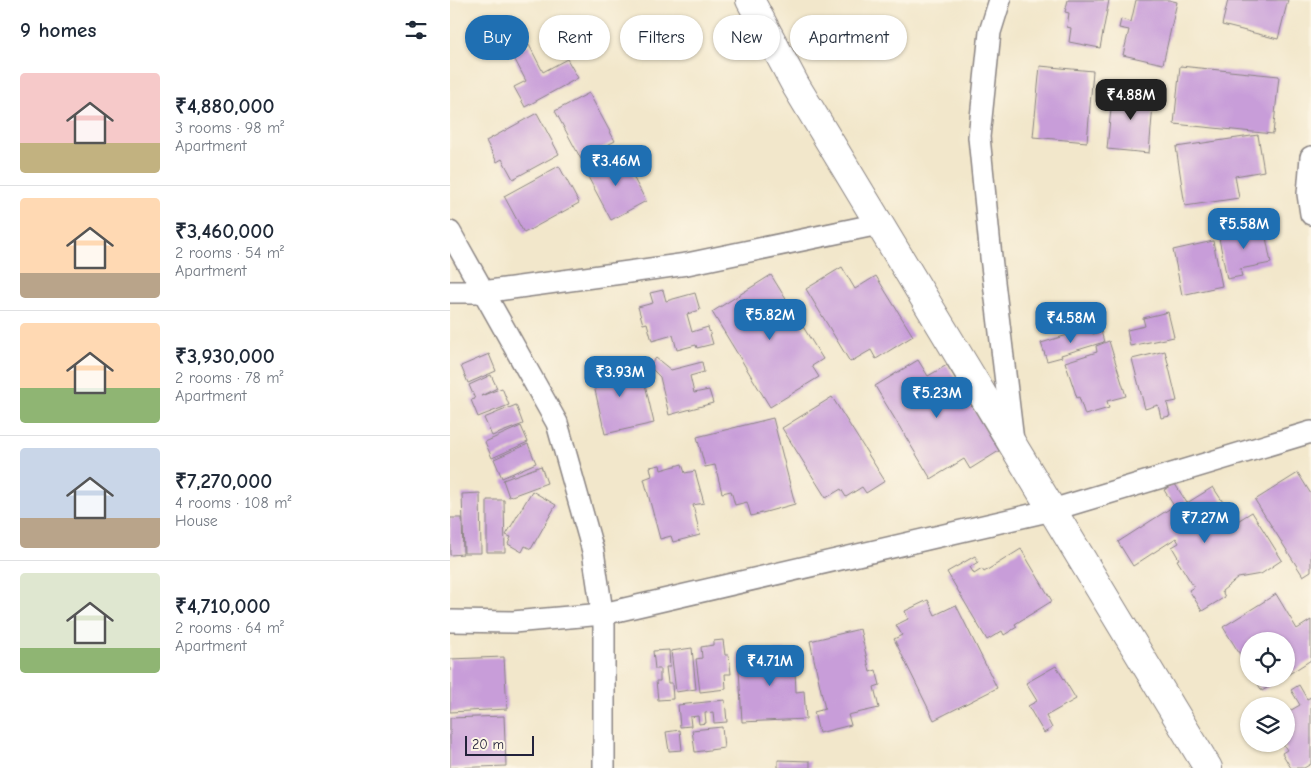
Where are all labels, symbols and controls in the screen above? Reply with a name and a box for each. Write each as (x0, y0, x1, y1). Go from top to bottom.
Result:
chip: Buy (465, 15, 529, 60)
chip: Rent (539, 15, 610, 60)
chip: Filters (620, 15, 703, 60)
chip: New (713, 15, 780, 60)
chip: Apartment (790, 15, 907, 60)
icon: filters (402, 16, 430, 44)
text: 9 homes (20, 18, 96, 42)
pin: ₹4.88M (1090, 78, 1172, 121)
text: ₹4.88M (1107, 86, 1155, 104)
icon: home (60, 93, 120, 153)
text: ₹4,880,000 (175, 94, 274, 118)
text: 3 rooms · 98 m² (175, 119, 284, 137)
text: Apartment (175, 137, 247, 155)
pin: ₹3.46M (575, 144, 657, 187)
text: ₹3.46M (592, 152, 640, 170)
pin: ₹5.58M (1203, 208, 1285, 250)
text: ₹5.58M (1219, 215, 1269, 233)
icon: home (60, 218, 120, 278)
text: ₹3,460,000 (175, 219, 274, 243)
text: 2 rooms · 54 m² (175, 244, 284, 262)
text: Apartment (175, 262, 247, 280)
pin: ₹5.82M (729, 298, 811, 341)
pin: ₹4.58M (1030, 302, 1112, 344)
text: ₹5.82M (745, 306, 795, 324)
text: ₹4.58M (1046, 309, 1096, 327)
icon: home (60, 343, 120, 403)
text: ₹3,930,000 (175, 344, 275, 368)
pin: ₹3.93M (579, 356, 661, 398)
text: ₹3.93M (595, 363, 645, 381)
text: 2 rooms · 78 m² (175, 369, 283, 387)
pin: ₹5.23M (896, 376, 978, 419)
text: ₹5.23M (912, 384, 962, 402)
text: Apartment (175, 387, 247, 405)
icon: home (60, 468, 120, 528)
text: ₹7,270,000 (175, 469, 272, 493)
text: 4 rooms · 108 m² (175, 494, 291, 512)
pin: ₹7.27M (1164, 502, 1246, 544)
text: ₹7.27M (1181, 509, 1229, 527)
text: House (175, 512, 218, 530)
icon: home (60, 593, 120, 653)
text: ₹4,710,000 (175, 594, 271, 618)
text: 2 rooms · 64 m² (175, 619, 284, 637)
map controls (1240, 632, 1295, 752)
button: locate (1240, 632, 1295, 687)
text: Apartment (175, 637, 247, 655)
pin: ₹4.71M (729, 644, 811, 687)
text: ₹4.71M (747, 652, 793, 670)
button: layers (1240, 697, 1295, 752)
scale bar (465, 733, 534, 756)
text: 20 m (472, 736, 504, 753)

